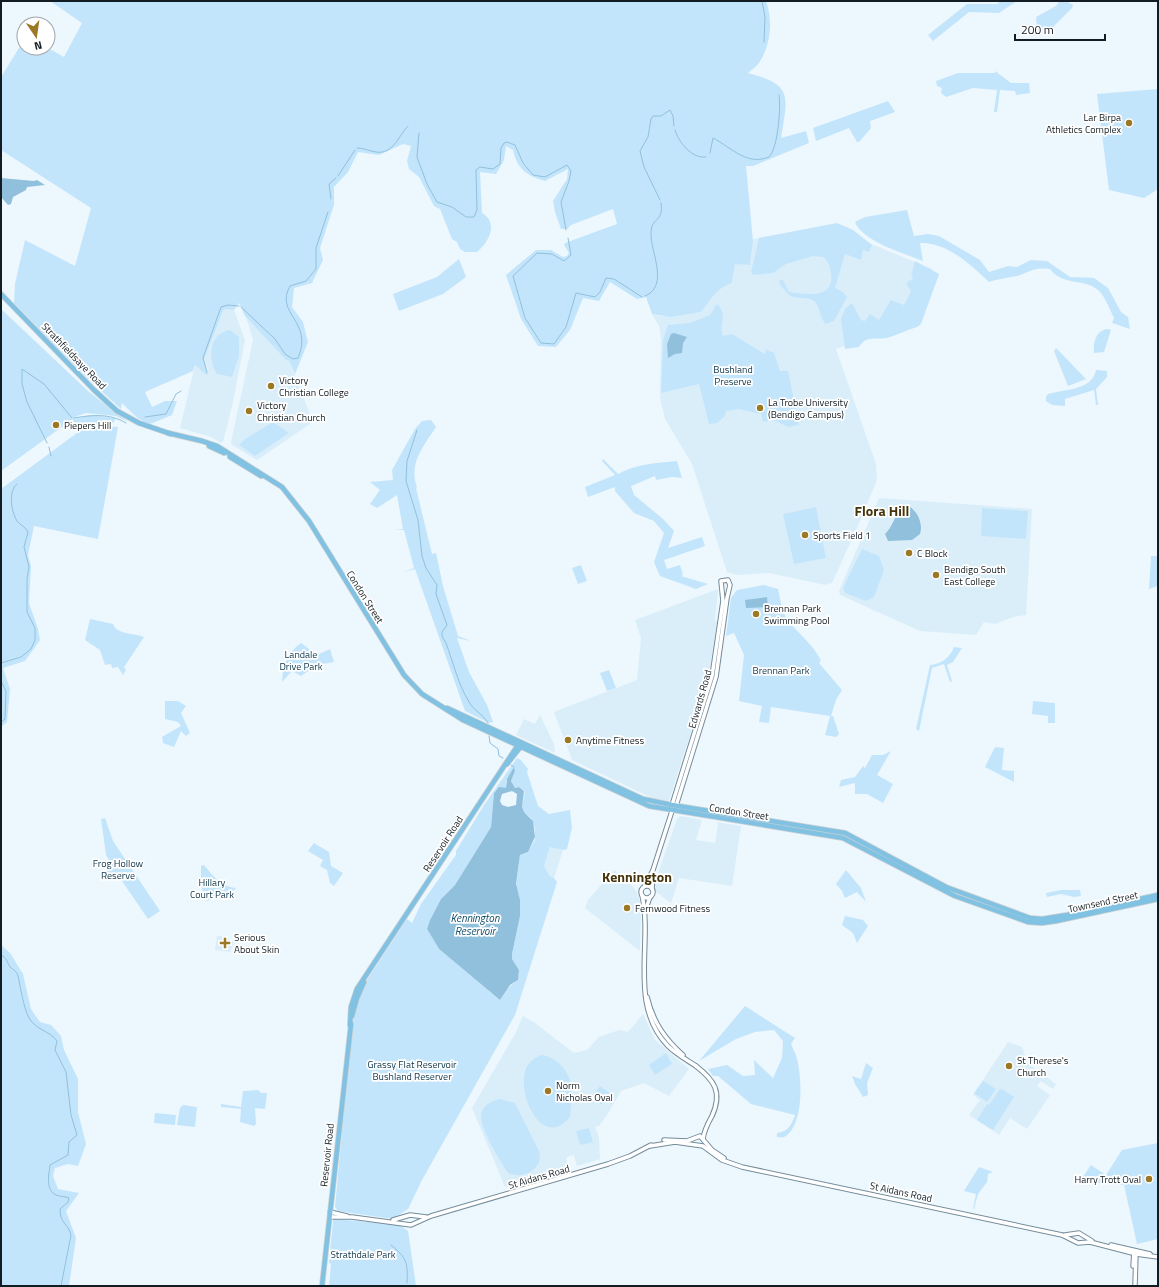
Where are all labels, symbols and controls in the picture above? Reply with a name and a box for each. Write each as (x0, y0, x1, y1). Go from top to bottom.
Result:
north arrow (16, 16, 56, 56)
scale bar (1015, 16, 1105, 42)
text: 200 m (1021, 20, 1054, 39)
text: N (33, 37, 44, 54)
place label: Lar Birpa Athletics Complex (1046, 110, 1121, 137)
marker: Lar Birpa Athletics Complex (1124, 118, 1134, 128)
street label: Strathfieldsaye Road (38, 319, 110, 393)
park label: Bushland Preserve (713, 362, 753, 389)
place label: Victory Christian College (279, 373, 349, 400)
marker: Victory Christian College (266, 381, 276, 391)
place label: La Trobe University (Bendigo Campus) (768, 395, 848, 422)
place label: Victory Christian Church (257, 398, 326, 425)
marker: La Trobe University (Bendigo Campus) (755, 403, 765, 413)
marker: Victory Christian Church (244, 406, 254, 416)
place label: Piepers Hill (64, 418, 111, 433)
marker: Piepers Hill (51, 420, 61, 430)
district label: Flora Hill (855, 500, 909, 521)
place label: Sports Field 1 (813, 528, 871, 543)
marker: Sports Field 1 (800, 530, 810, 540)
place label: C Block (917, 546, 948, 561)
marker: C Block (904, 548, 914, 558)
place label: Bendigo South East College (944, 562, 1006, 589)
street label: Condon Street (343, 568, 387, 627)
marker: Bendigo South East College (931, 570, 941, 580)
place label: Brennan Park Swimming Pool (764, 601, 830, 628)
marker: Brennan Park Swimming Pool (751, 609, 761, 619)
park label: Landale Drive Park (279, 647, 323, 674)
park label: Brennan Park (752, 663, 810, 678)
street label: Edwards Road (684, 668, 716, 730)
place label: Anytime Fitness (576, 733, 644, 748)
marker: Anytime Fitness (563, 735, 573, 745)
street label: Condon Street (708, 800, 770, 824)
street label: Reservoir Road (419, 813, 467, 875)
park label: Frog Hollow Reserve (93, 856, 144, 883)
district label: Kennington (602, 866, 672, 887)
park label: Hillary Court Park (190, 875, 234, 902)
street label: Townsend Street (1067, 887, 1140, 917)
place label: Fernwood Fitness (635, 901, 711, 916)
marker: Fernwood Fitness (622, 903, 632, 913)
water label: Kennington Reservoir (451, 910, 500, 939)
place label: Serious About Skin (234, 930, 279, 957)
marker: Serious About Skin (219, 937, 231, 949)
place label: St Therese's Church (1017, 1053, 1069, 1080)
park label: Grassy Flat Reservoir Bushland Reserver (367, 1057, 457, 1084)
marker: St Therese's Church (1004, 1061, 1014, 1071)
place label: Norm Nicholas Oval (556, 1078, 613, 1105)
marker: Norm Nicholas Oval (543, 1086, 553, 1096)
street label: Reservoir Road (316, 1123, 338, 1187)
street label: St Aidans Road (506, 1161, 572, 1193)
place label: Harry Trott Oval (1074, 1172, 1141, 1187)
marker: Harry Trott Oval (1144, 1174, 1154, 1184)
street label: St Aidans Road (868, 1178, 934, 1206)
park label: Strathdale Park (330, 1247, 396, 1262)

